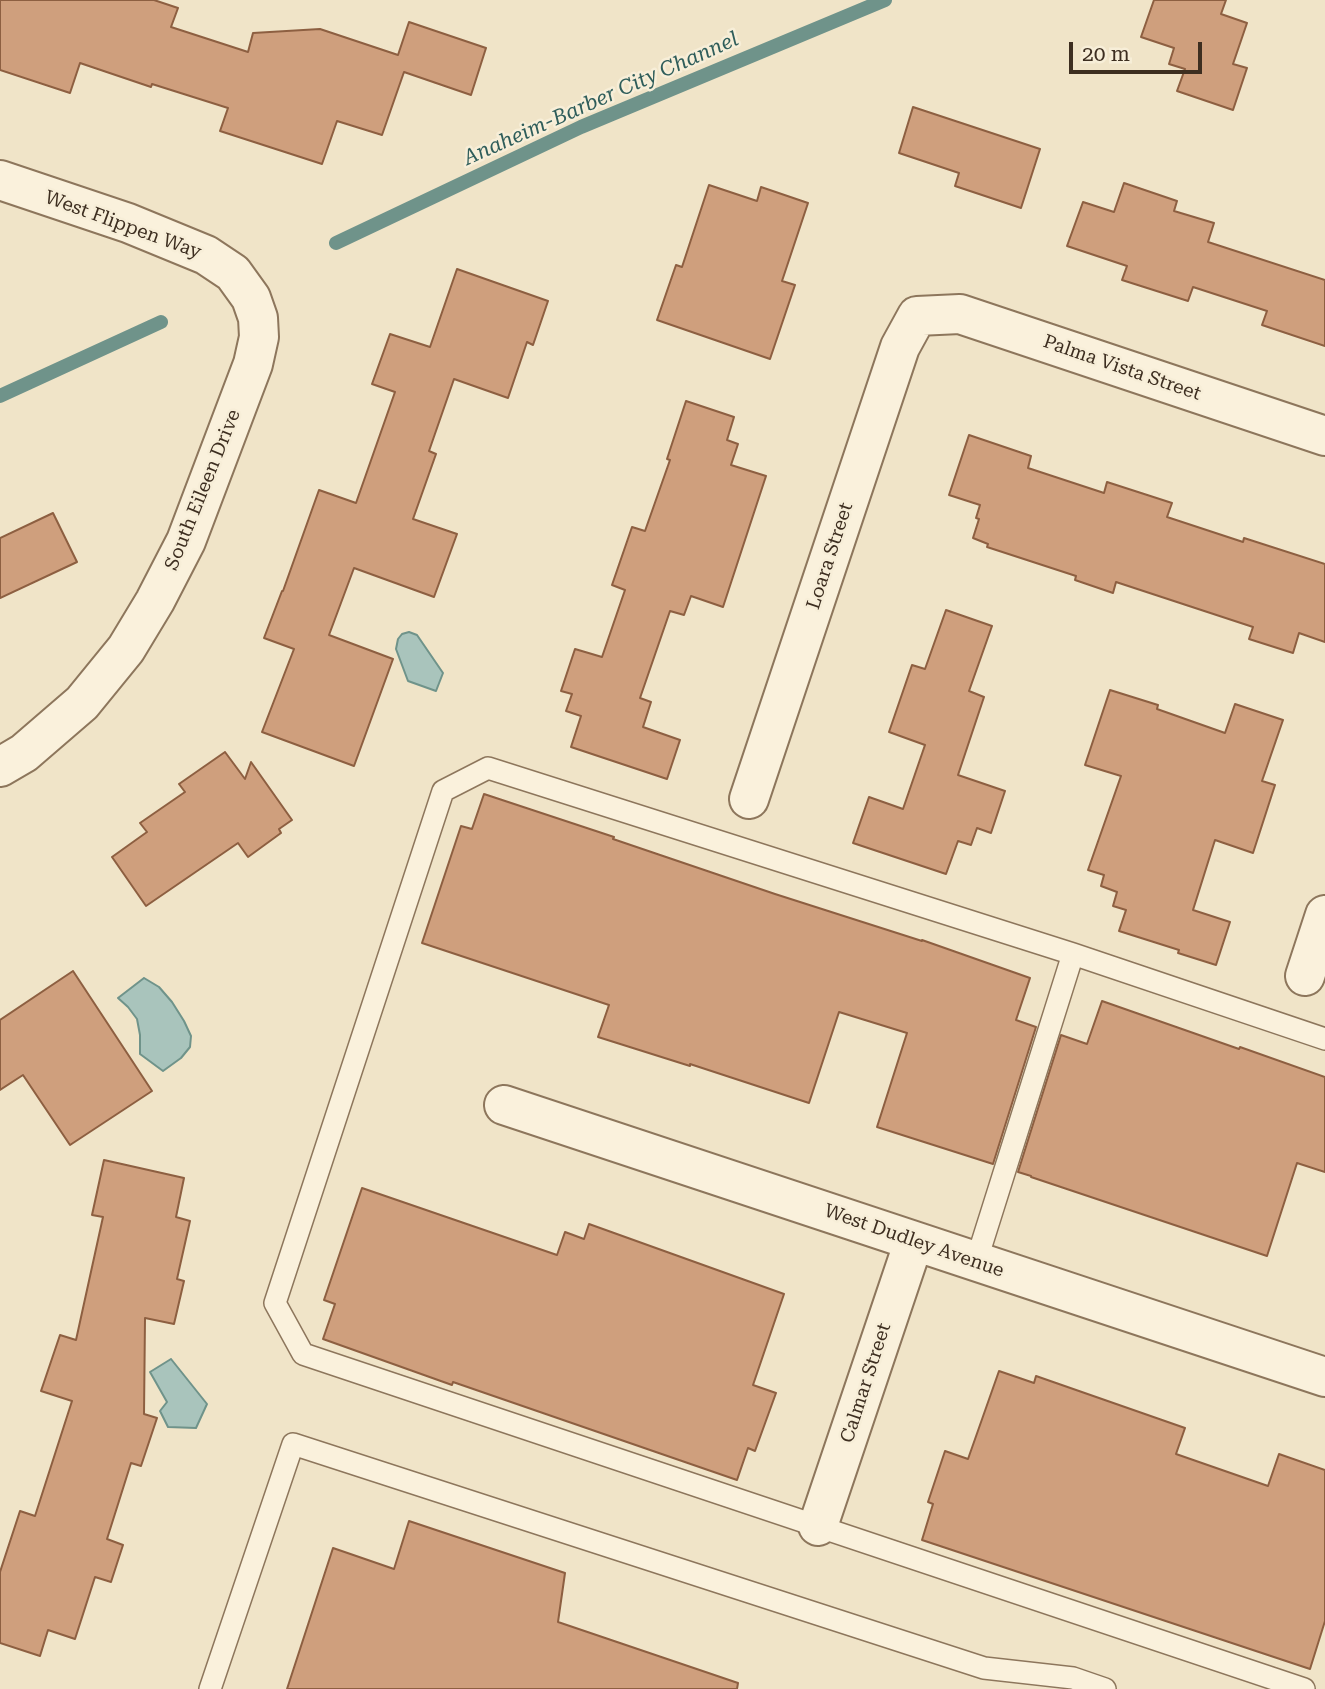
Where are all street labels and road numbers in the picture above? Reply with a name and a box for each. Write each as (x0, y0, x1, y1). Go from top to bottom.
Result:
street label: West Flippen Way (42, 186, 204, 264)
street label: Palma Vista Street (1040, 330, 1204, 406)
street label: South Eileen Drive (160, 406, 246, 574)
street label: Loara Street (802, 500, 858, 612)
street label: West Dudley Avenue (821, 1199, 1007, 1283)
street label: Calmar Street (836, 1320, 896, 1446)

